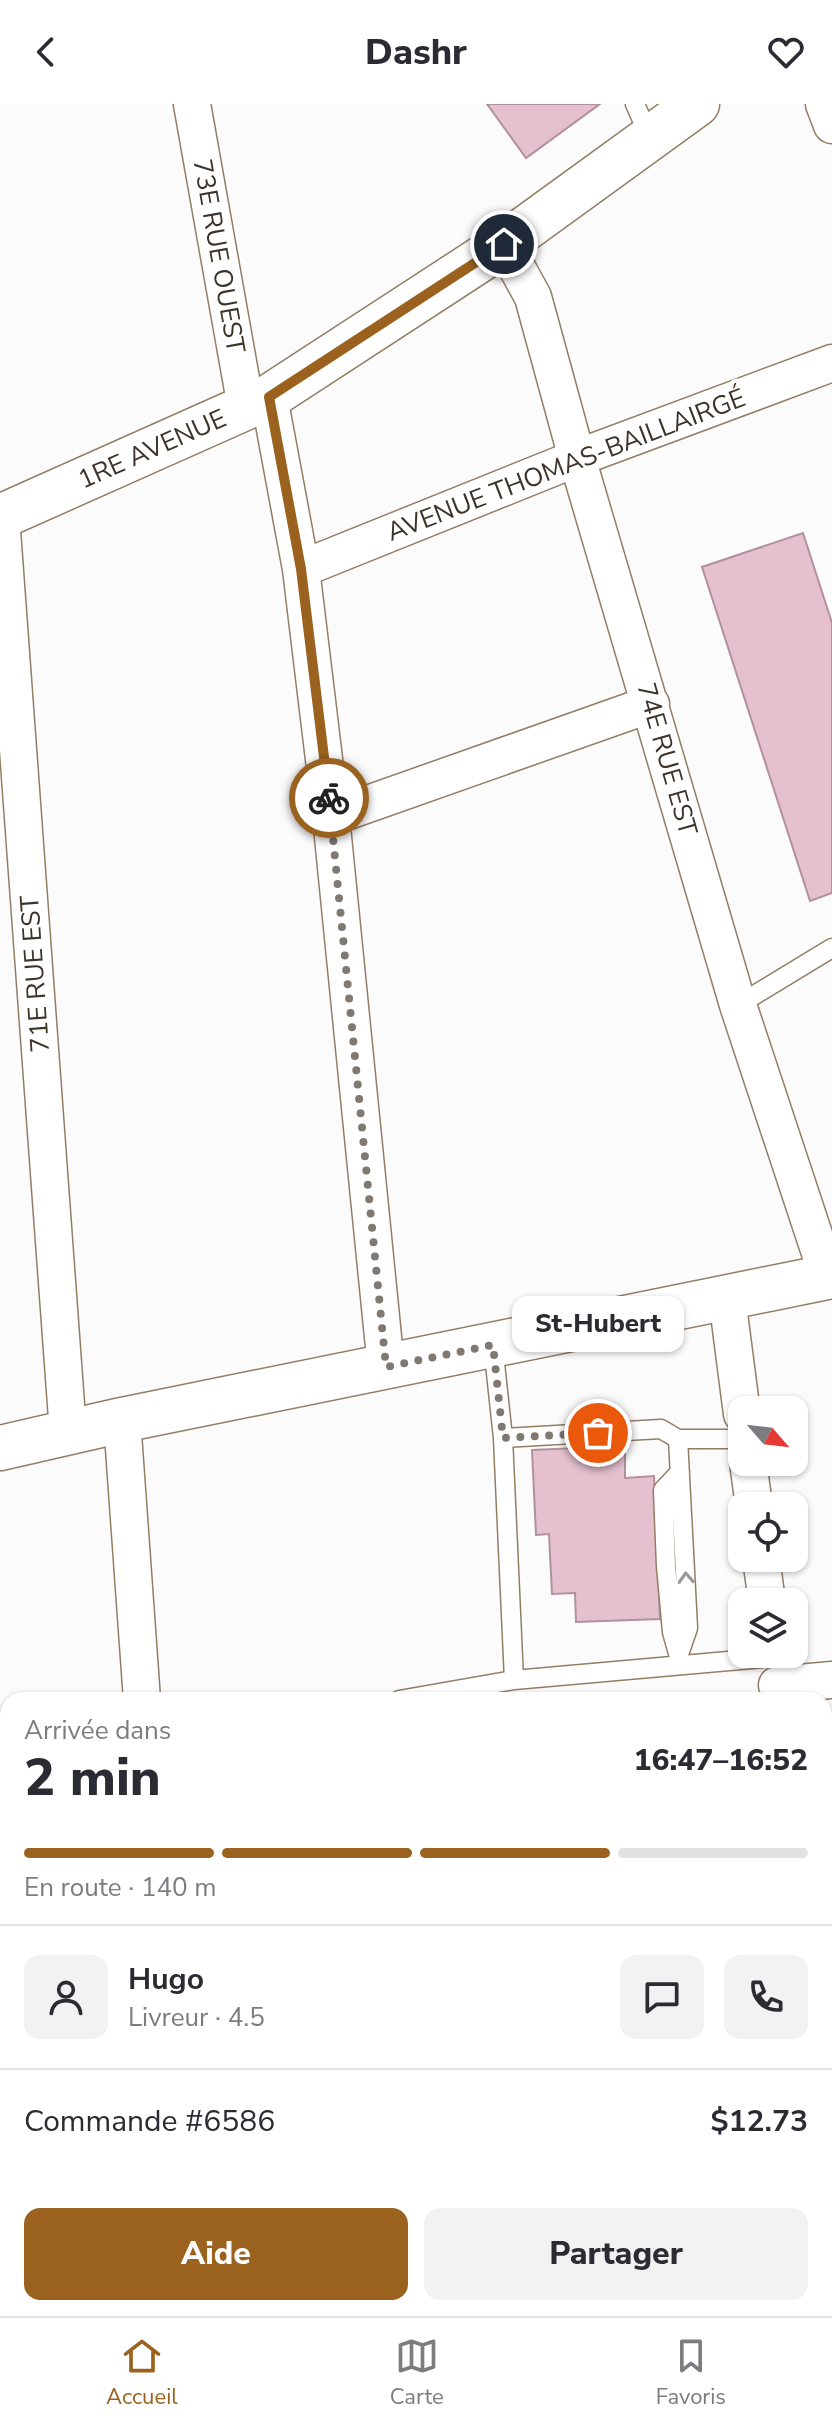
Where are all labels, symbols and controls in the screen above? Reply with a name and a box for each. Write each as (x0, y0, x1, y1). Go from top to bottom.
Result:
text: Dashr (365, 28, 467, 77)
icon: back (24, 30, 68, 74)
icon: heart (764, 30, 808, 74)
street label: 73E RUE OUEST (185, 156, 253, 356)
pin (470, 210, 538, 278)
icon: home (482, 222, 526, 266)
street label: AVENUE THOMAS-BAILLAIRGÉ (382, 380, 750, 550)
street label: 1RE AVENUE (72, 401, 232, 497)
street label: 74E RUE EST (628, 679, 706, 840)
courier (289, 758, 369, 838)
icon: bike (307, 776, 351, 820)
street label: 71E RUE EST (12, 894, 58, 1054)
callout: St-Hubert (512, 1297, 684, 1353)
text: St-Hubert (535, 1306, 661, 1341)
north arrow (728, 1396, 808, 1476)
map controls (728, 1396, 808, 1668)
pin (564, 1399, 632, 1467)
icon: bag (576, 1411, 620, 1455)
button: locate (728, 1492, 808, 1572)
one-way arrow (677, 1571, 694, 1584)
button: layers (728, 1588, 808, 1668)
text: Arrivée dans (24, 1713, 171, 1748)
text: 16:47–16:52 (633, 1740, 808, 1781)
text: 2 min (24, 1742, 161, 1813)
text: En route · 140 m (24, 1870, 217, 1905)
button: person (24, 1955, 108, 2039)
button: chat (620, 1955, 704, 2039)
button: phone (724, 1955, 808, 2039)
text: Hugo (128, 1959, 204, 2000)
text: Livreur · 4.5 (128, 2000, 265, 2035)
text: Commande #6586 (24, 2101, 275, 2142)
text: $12.73 (711, 2101, 808, 2142)
button: Aide (24, 2208, 408, 2300)
button: Partager (424, 2208, 808, 2300)
tab: Accueil (106, 2334, 178, 2412)
tab: Carte (390, 2334, 444, 2412)
tab: Favoris (656, 2334, 726, 2412)

